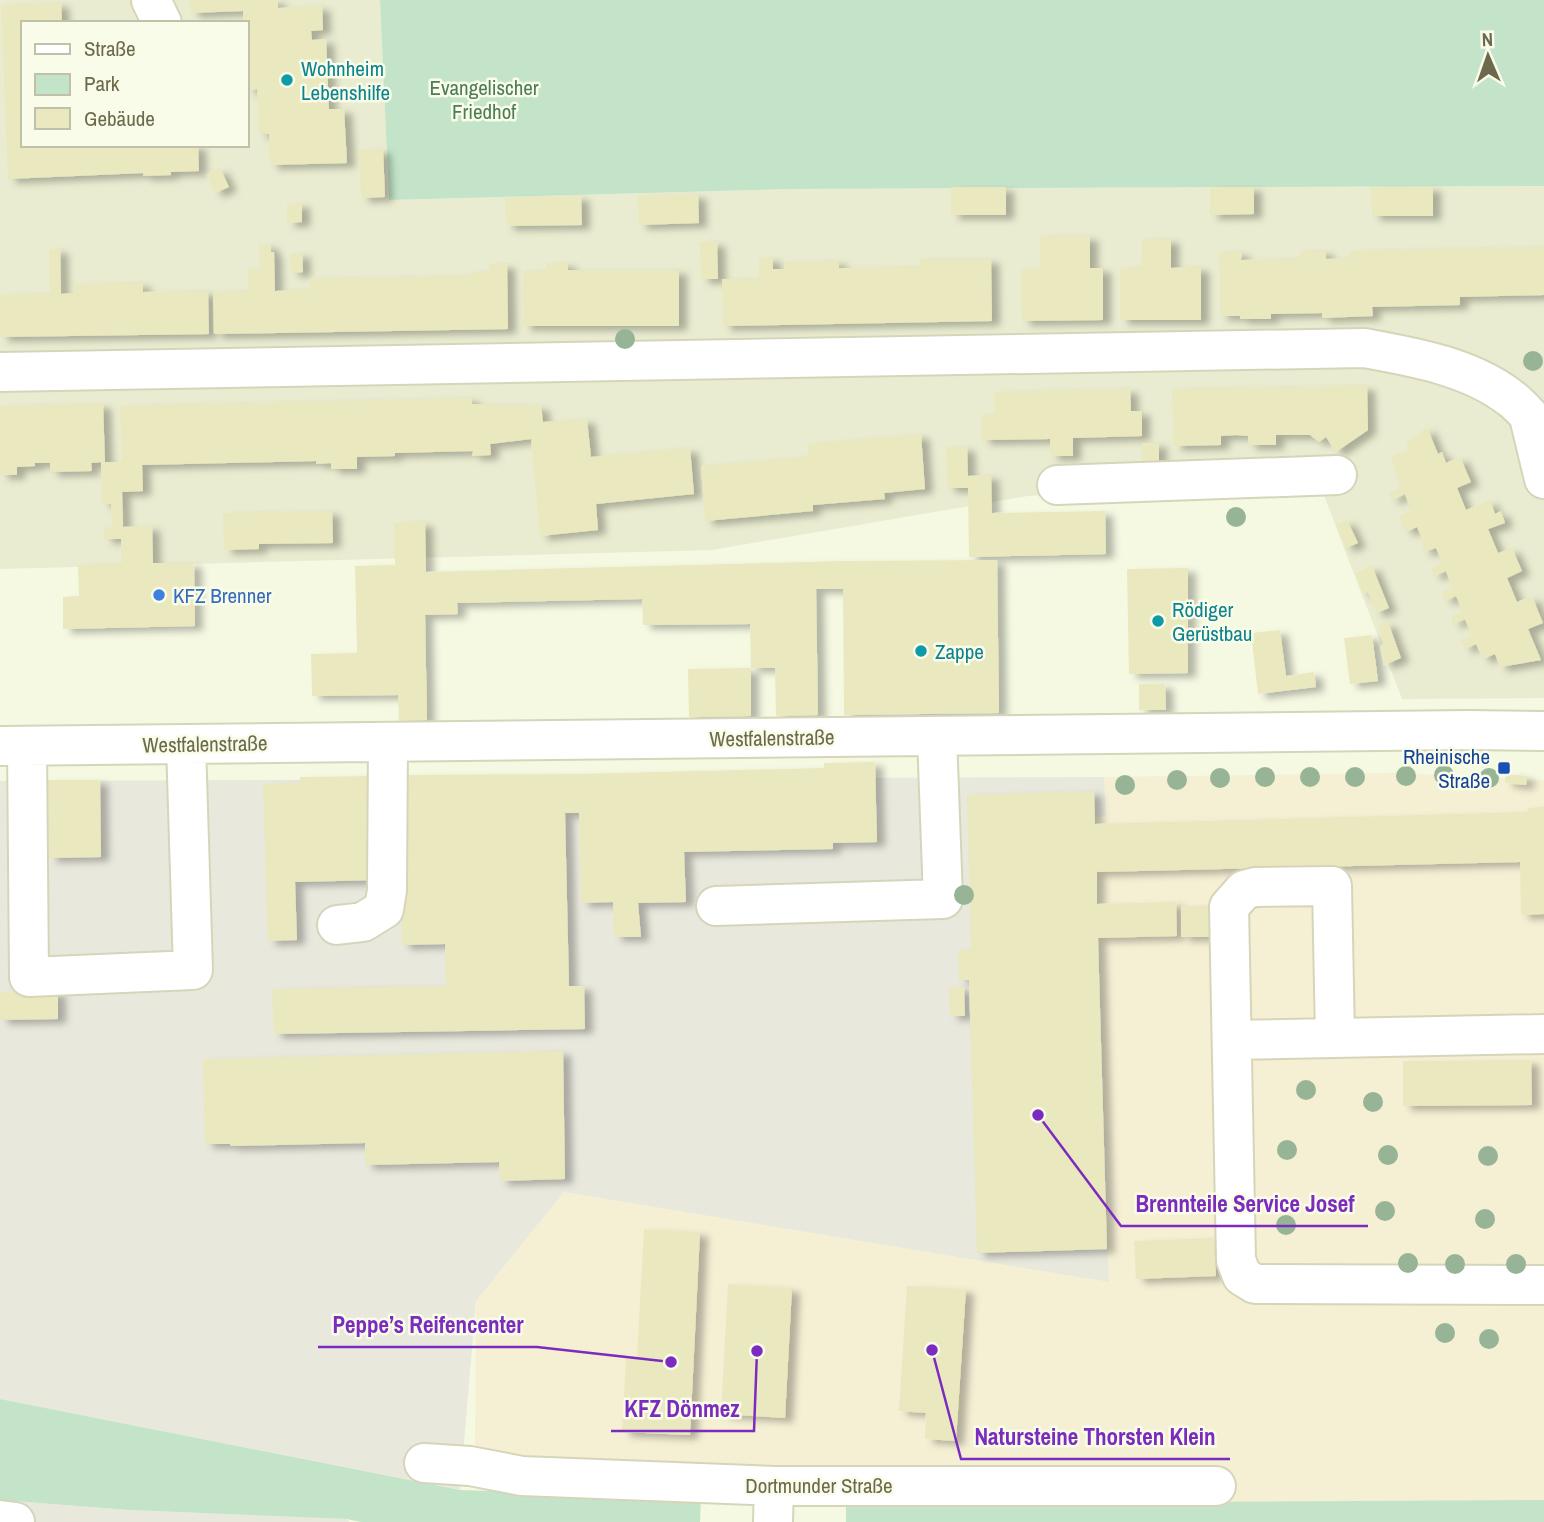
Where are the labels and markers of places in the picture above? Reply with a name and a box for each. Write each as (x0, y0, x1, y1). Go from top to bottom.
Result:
place label: Wohnheim Lebenshilfe (301, 54, 390, 107)
marker: Wohnheim Lebenshilfe (279, 72, 295, 88)
place label: KFZ Brenner (173, 581, 272, 610)
marker: KFZ Brenner (151, 587, 167, 603)
place label: Rödiger Gerüstbau (1172, 595, 1252, 648)
marker: Rödiger Gerüstbau (1150, 613, 1166, 629)
place label: Zappe (935, 637, 984, 666)
marker: Zappe (913, 643, 929, 659)
place label: Rheinische Straße (1403, 742, 1490, 795)
marker: Rheinische Straße (1496, 760, 1512, 776)
callout: Brennteile Service Josef (1121, 1182, 1368, 1226)
callout: Peppe’s Reifencenter (318, 1303, 537, 1347)
callout: KFZ Dönmez (611, 1387, 754, 1431)
callout: Natursteine Thorsten Klein (961, 1415, 1230, 1459)

